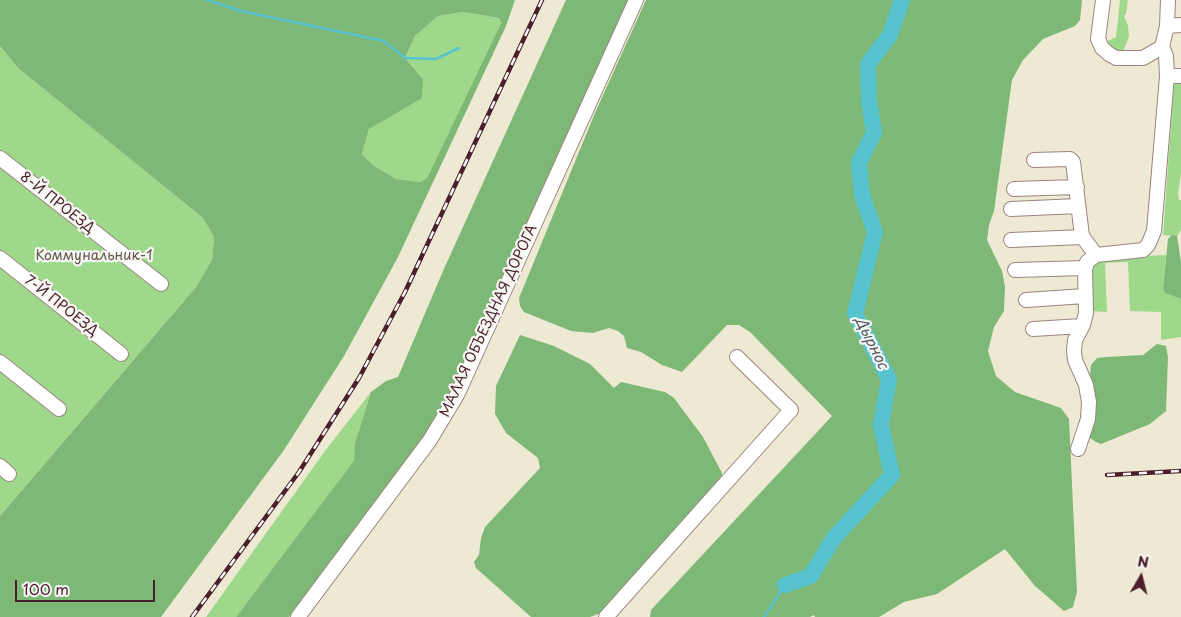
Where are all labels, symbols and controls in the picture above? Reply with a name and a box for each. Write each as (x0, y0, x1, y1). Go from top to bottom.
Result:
street label: 8-Й ПРОЕЗД (16, 169, 98, 237)
street label: МАЛАЯ ОБЪЕЗДНАЯ ДОРОГА (437, 222, 541, 420)
park label: Коммунальник-1 (36, 248, 152, 264)
street label: 7-Й ПРОЕЗД (21, 272, 101, 340)
water label: Дырнос (851, 314, 891, 372)
text: N (1136, 550, 1150, 573)
north arrow (1116, 552, 1166, 602)
scale bar (18, 570, 158, 602)
text: 100 m (23, 577, 69, 600)

